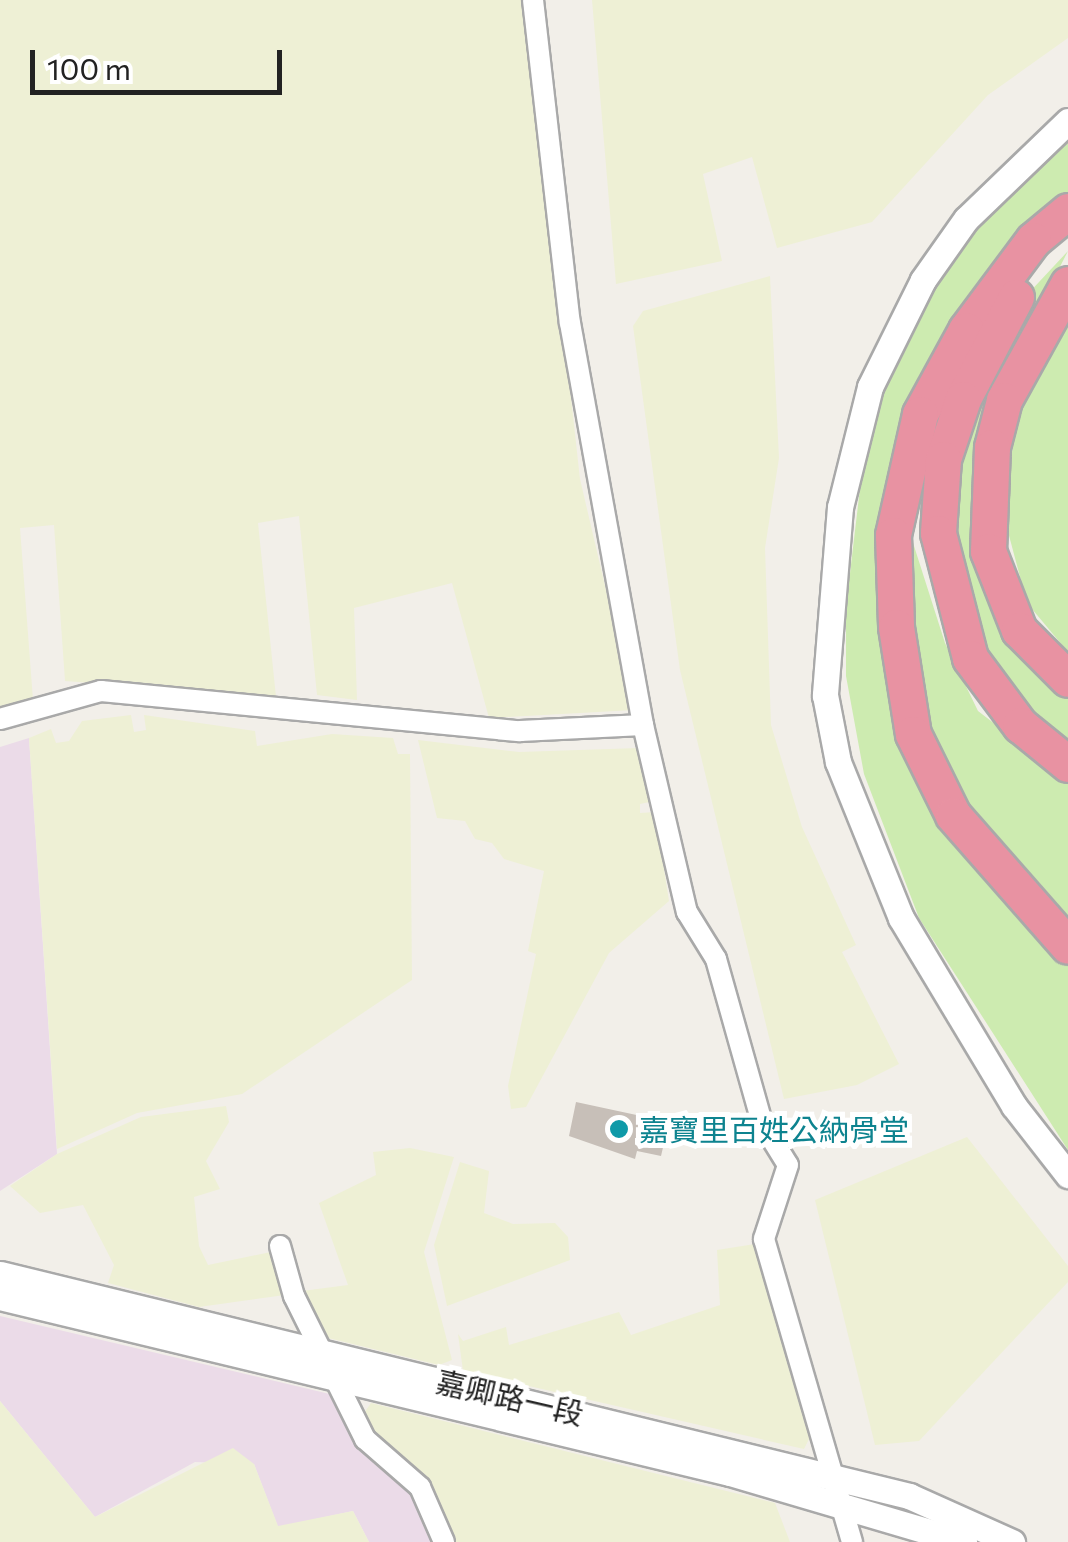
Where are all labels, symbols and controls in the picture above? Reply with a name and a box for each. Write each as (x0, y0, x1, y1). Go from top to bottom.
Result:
scale bar (35, 30, 288, 92)
text: 100 m (47, 49, 131, 86)
place label: 嘉寶里百姓公納骨堂 (639, 1111, 909, 1147)
marker: 嘉寶里百姓公納骨堂 (608, 1118, 630, 1140)
street label: 嘉卿路一段 (433, 1363, 587, 1431)

